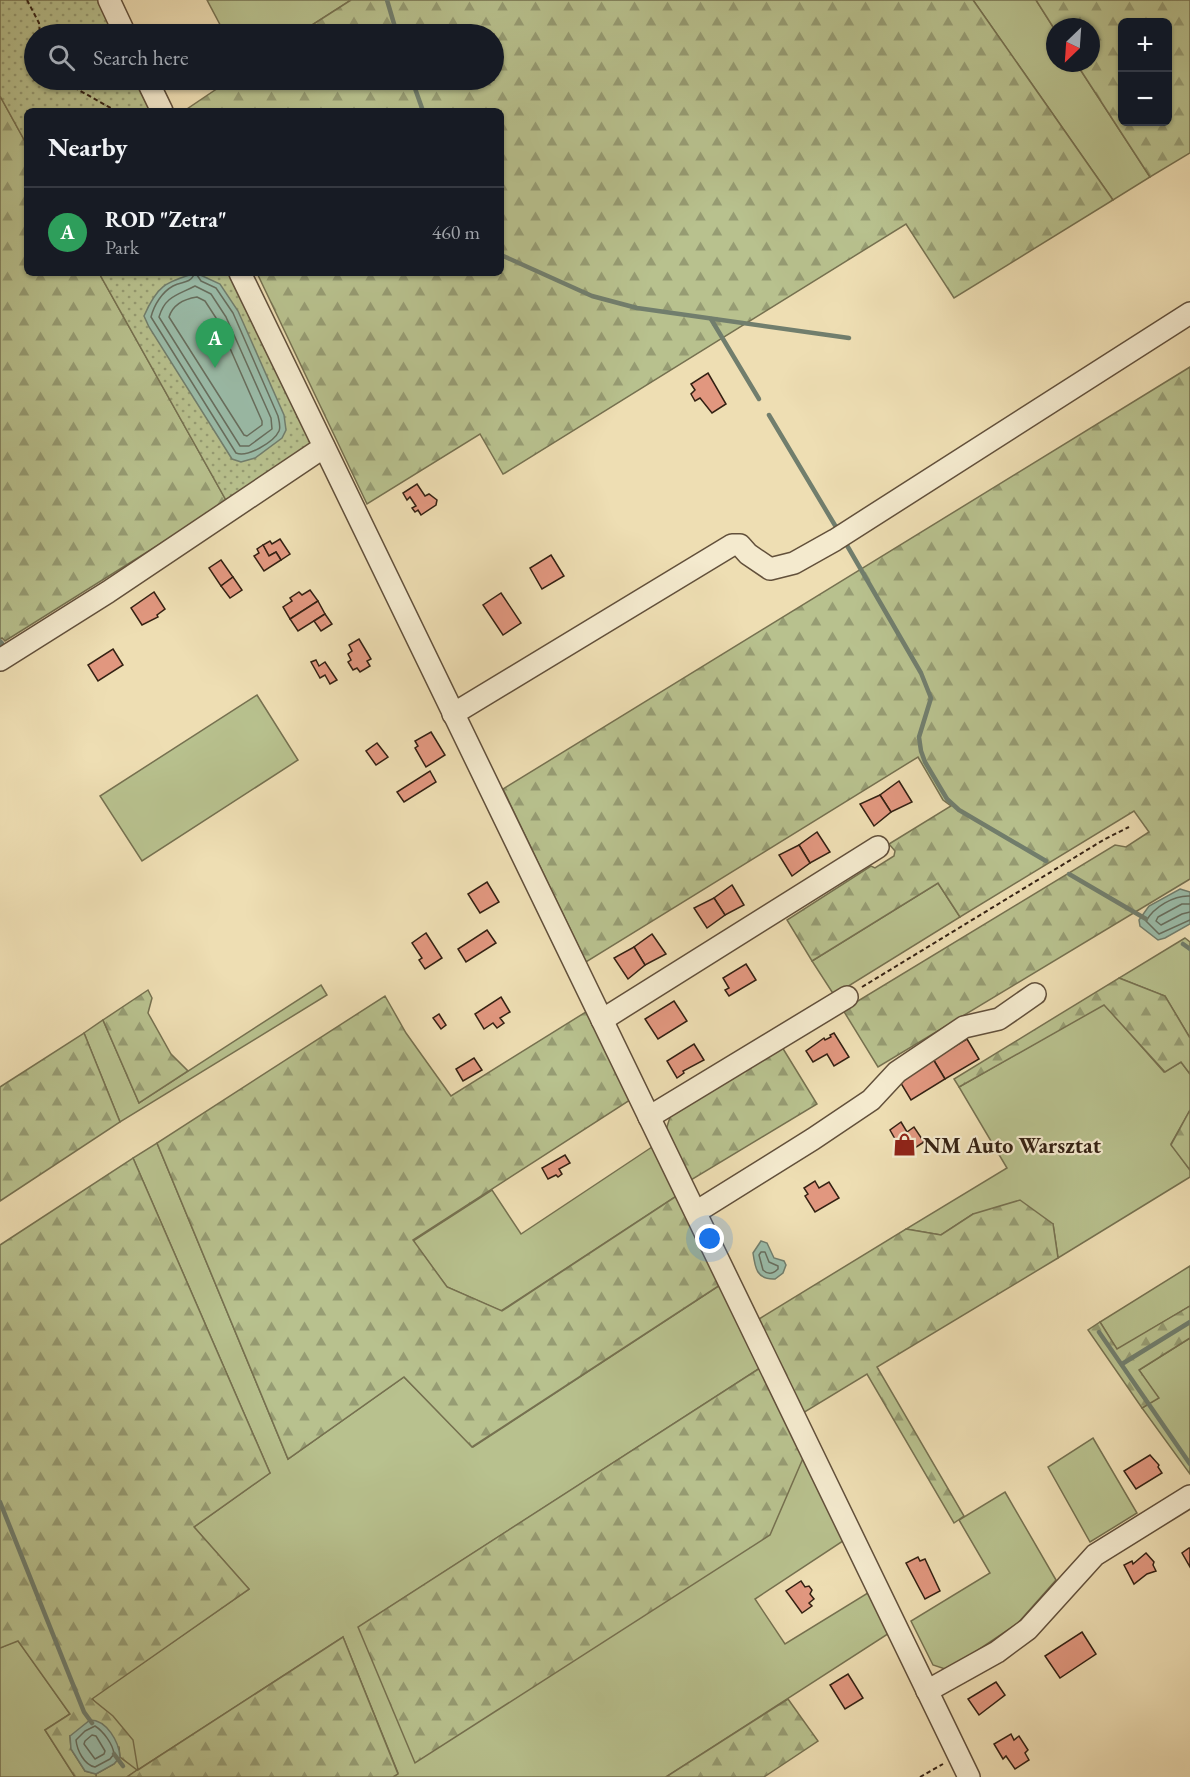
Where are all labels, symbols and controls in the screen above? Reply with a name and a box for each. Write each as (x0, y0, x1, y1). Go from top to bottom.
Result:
north arrow (1046, 18, 1100, 72)
map controls (1118, 18, 1172, 126)
button: + (1118, 18, 1172, 72)
search box (24, 24, 504, 90)
icon: search (45, 41, 78, 74)
text: Search here (93, 43, 188, 72)
button: − (1118, 72, 1172, 126)
text: Nearby (48, 130, 128, 164)
text: ROD "Zetra" (105, 205, 227, 234)
text: A (60, 219, 75, 245)
text: 460 m (432, 219, 480, 245)
text: Park (105, 234, 139, 260)
pin: A (196, 318, 234, 368)
place label: NM Auto Warsztat (923, 1131, 1102, 1160)
shop icon: NM Auto Warsztat (892, 1132, 918, 1158)
your location (695, 1224, 724, 1253)

